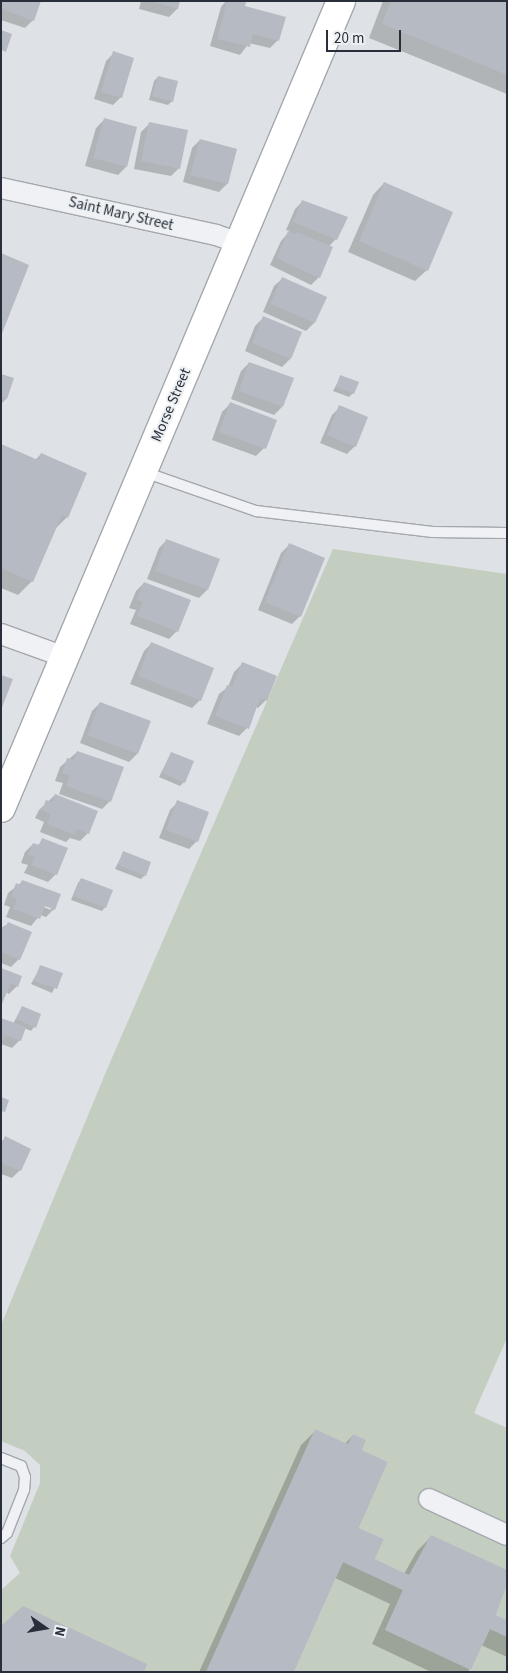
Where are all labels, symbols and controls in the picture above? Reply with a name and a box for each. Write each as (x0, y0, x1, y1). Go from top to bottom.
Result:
scale bar (328, 20, 403, 52)
text: 20 m (334, 28, 364, 49)
street label: Saint Mary Street (67, 193, 175, 235)
street label: Morse Street (147, 365, 195, 445)
north arrow (20, 1603, 70, 1653)
text: N (49, 1625, 70, 1638)

